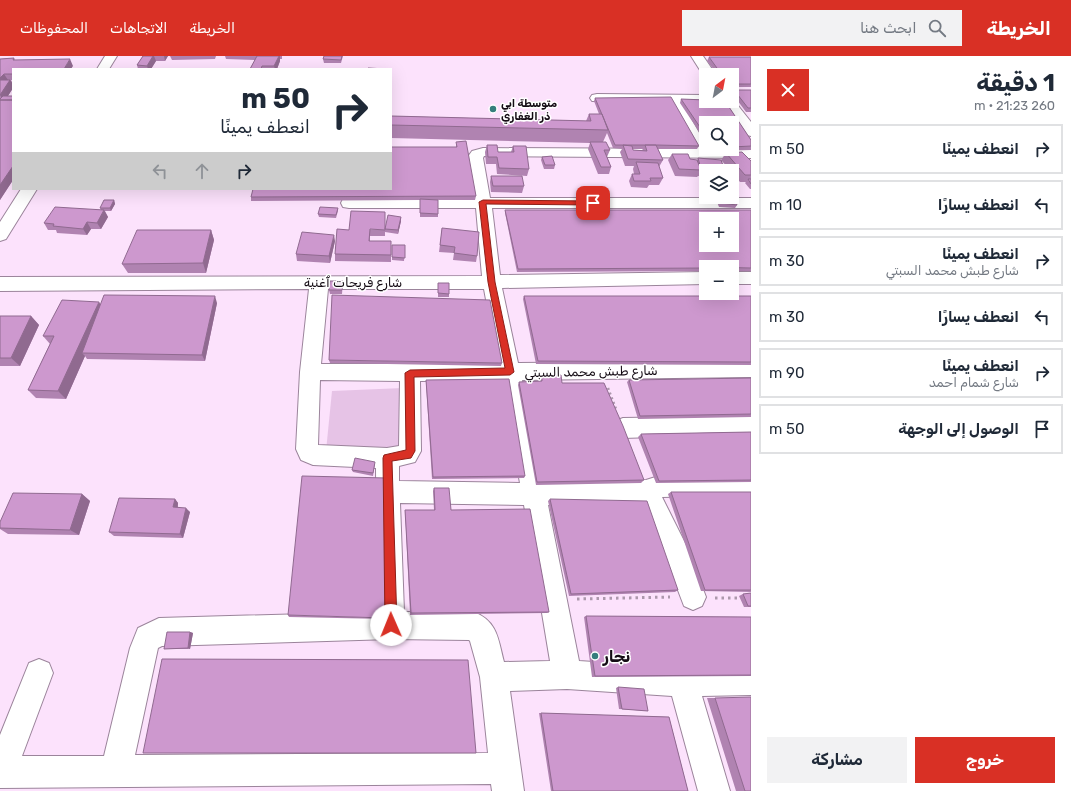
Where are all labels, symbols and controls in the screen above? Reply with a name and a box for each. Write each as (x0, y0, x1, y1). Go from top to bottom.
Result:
search box (682, 10, 962, 46)
icon: search (926, 17, 948, 39)
text: الخريطة (986, 17, 1051, 40)
text: ابحث هنا (860, 19, 916, 37)
text: المحفوظات (20, 20, 88, 37)
text: الاتجاهات (110, 20, 167, 37)
text: الخريطة (189, 20, 235, 37)
north arrow (699, 68, 739, 108)
map controls (699, 68, 739, 300)
button: close (767, 69, 809, 111)
text: 1 دقيقة (976, 69, 1055, 97)
text: 50 m (241, 82, 310, 115)
icon: right (324, 84, 376, 136)
place label: متوسطة ابي ذر الغفاري (501, 97, 557, 124)
text: 260 m · 21:23 (974, 98, 1055, 113)
marker: متوسطة ابي ذر الغفاري (488, 104, 498, 114)
text: انعطف يمينًا (220, 116, 310, 138)
button: search (699, 116, 739, 156)
icon: right (1031, 138, 1053, 160)
text: 50 m (769, 140, 804, 158)
text: انعطف يمينًا (942, 140, 1019, 158)
icon: left (149, 160, 171, 182)
icon: ahead (191, 160, 213, 182)
icon: right (233, 160, 255, 182)
button: layers (699, 164, 739, 204)
pin (576, 186, 610, 220)
icon: arrive (582, 192, 604, 214)
icon: left (1031, 194, 1053, 216)
text: 10 m (769, 196, 802, 214)
text: انعطف يسارًا (938, 196, 1019, 214)
button: + (699, 212, 739, 252)
text: انعطف يمينًا (942, 245, 1019, 263)
icon: right (1031, 250, 1053, 272)
text: 30 m (769, 252, 805, 270)
button: − (699, 260, 739, 300)
text: شارع طبش محمد السبتي (886, 263, 1019, 278)
street label: شارع فريحات ٱغنية (304, 275, 402, 292)
icon: left (1031, 306, 1053, 328)
text: 30 m (769, 308, 805, 326)
text: انعطف يسارًا (938, 308, 1019, 326)
text: انعطف يمينًا (942, 357, 1019, 375)
icon: right (1031, 362, 1053, 384)
street label: شارع طبش محمد السبتي (524, 363, 658, 382)
text: 90 m (769, 364, 804, 382)
text: شارع شمام احمد (929, 375, 1019, 390)
icon: arrive (1031, 418, 1053, 440)
text: 50 m (769, 420, 804, 438)
text: الوصول إلى الوجهة (898, 420, 1019, 438)
position arrow (370, 604, 412, 646)
place label: نجار (602, 647, 630, 666)
marker: نجار (590, 651, 600, 661)
button: مشاركة (767, 737, 907, 783)
button: خروج (915, 737, 1055, 783)

